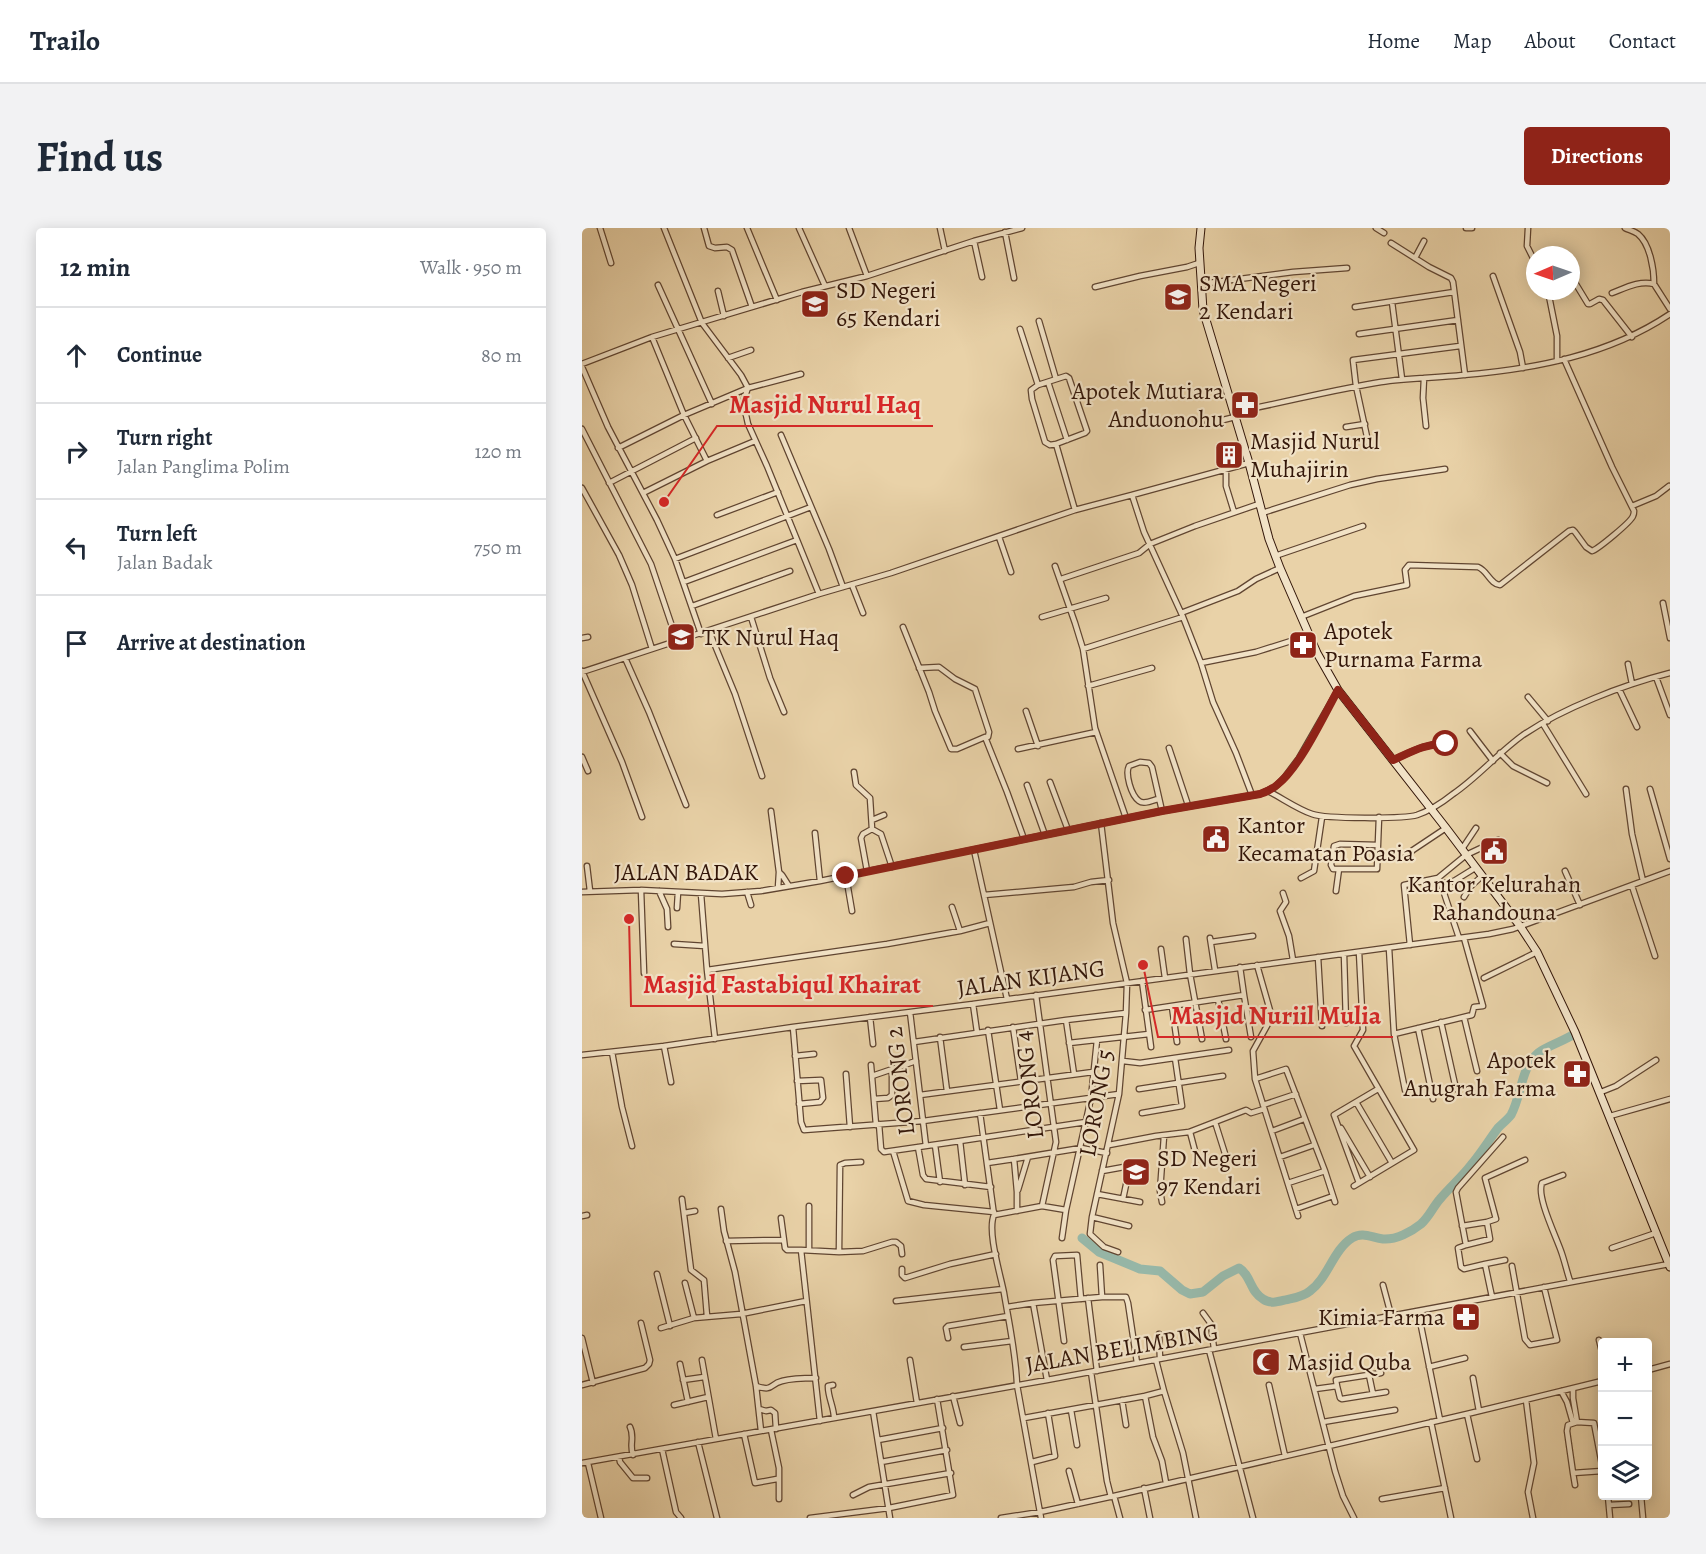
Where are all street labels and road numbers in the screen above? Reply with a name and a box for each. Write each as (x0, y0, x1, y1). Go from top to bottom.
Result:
street label: JALAN BADAK (614, 856, 758, 888)
street label: JALAN KIJANG (955, 952, 1107, 1004)
street label: LORONG 2 (877, 1025, 923, 1137)
street label: LORONG 4 (1006, 1029, 1052, 1141)
street label: LORONG 5 (1071, 1047, 1121, 1159)
street label: JALAN BELIMBING (1023, 1315, 1221, 1381)

